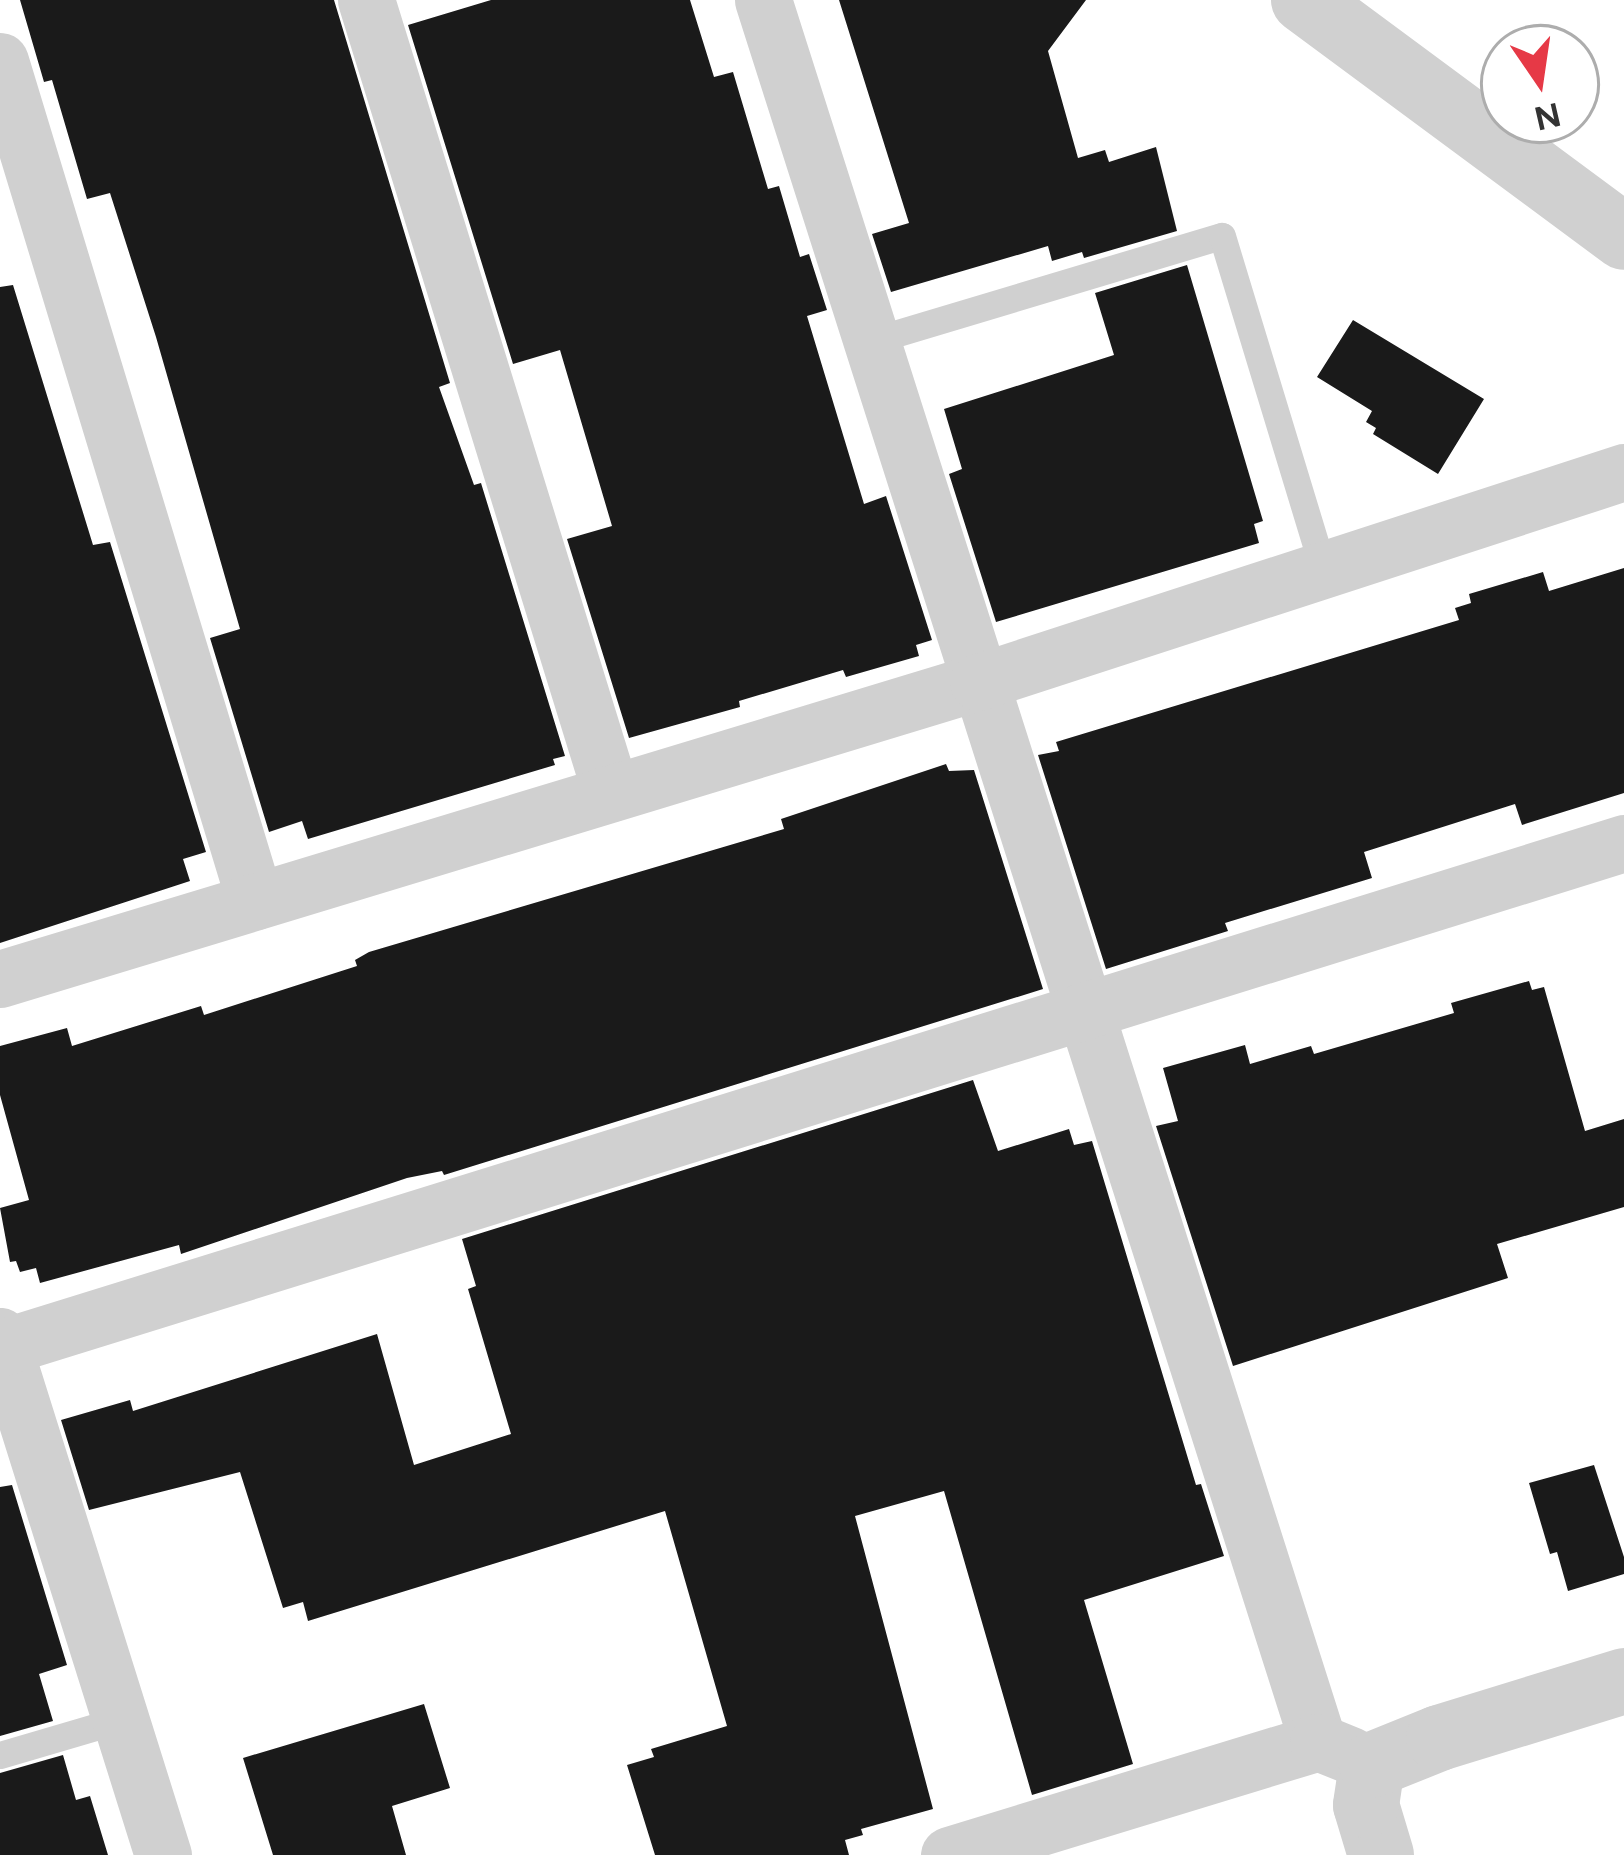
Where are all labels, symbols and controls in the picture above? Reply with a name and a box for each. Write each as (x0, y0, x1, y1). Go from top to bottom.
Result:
north arrow (1480, 24, 1600, 144)
text: N (1531, 95, 1564, 139)

